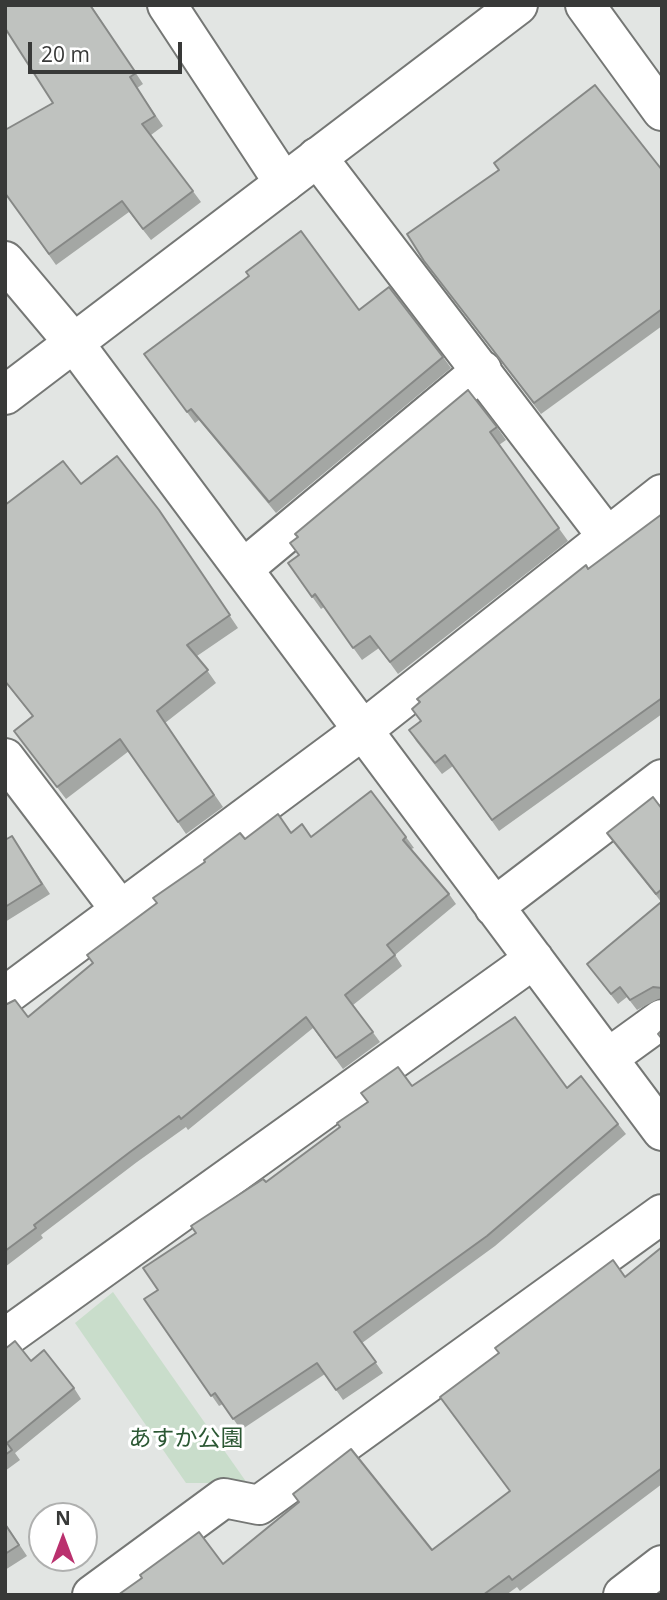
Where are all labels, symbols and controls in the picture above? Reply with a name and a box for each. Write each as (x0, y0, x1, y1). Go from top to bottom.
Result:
scale bar (32, 28, 186, 72)
text: 20 m (41, 40, 90, 68)
park label: あすか公園 (129, 1425, 243, 1453)
north arrow (28, 1502, 98, 1572)
text: N (55, 1505, 71, 1531)

